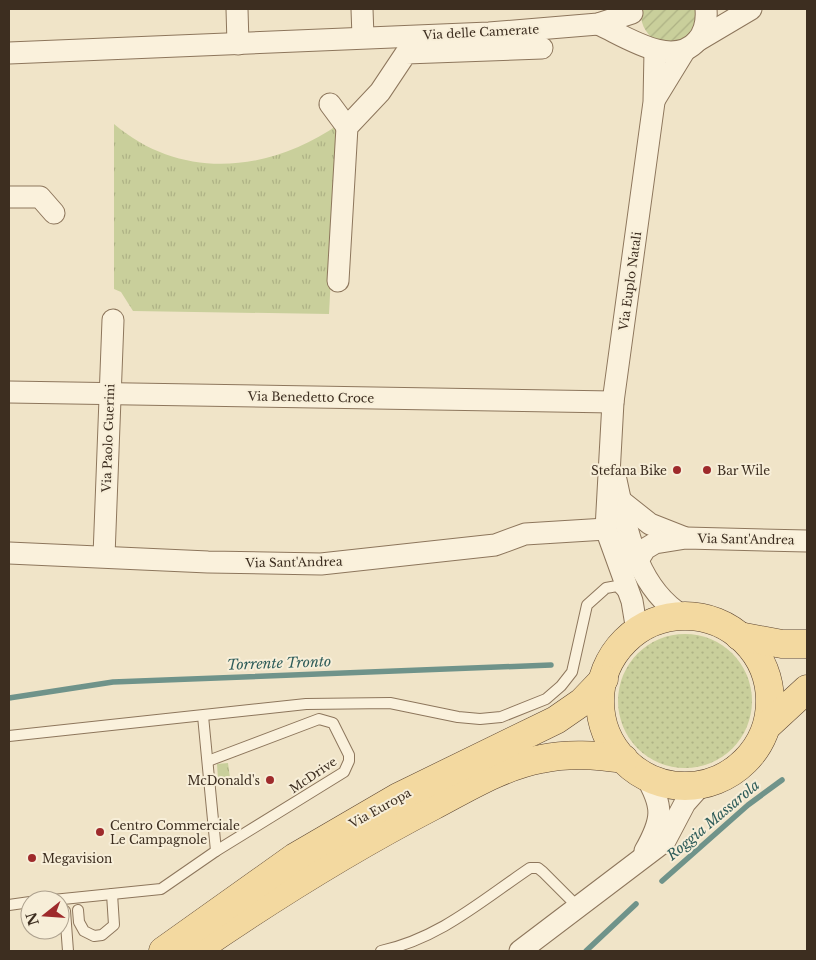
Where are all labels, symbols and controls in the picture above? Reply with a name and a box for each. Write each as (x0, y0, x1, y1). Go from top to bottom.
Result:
street label: Via delle Camerate (422, 21, 540, 43)
street label: Via Euplo Natali (615, 231, 644, 332)
street label: Via Paolo Guerini (99, 383, 117, 494)
street label: Via Benedetto Croce (247, 388, 374, 406)
place label: Stefana Bike (591, 463, 667, 478)
place label: Bar Wile (717, 463, 770, 478)
marker: Stefana Bike (671, 464, 683, 476)
marker: Bar Wile (701, 464, 713, 476)
street label: Via Sant'Andrea (696, 531, 795, 547)
street label: Via Sant'Andrea (244, 554, 343, 570)
water label: Torrente Tronto (226, 652, 332, 674)
street label: McDrive (287, 754, 339, 796)
place label: McDonald's (188, 773, 260, 788)
marker: McDonald's (264, 774, 276, 786)
water label: Roggia Massarola (662, 776, 763, 865)
street label: Via Europa (346, 785, 414, 832)
place label: Centro Commerciale Le Campagnole (110, 818, 240, 847)
marker: Centro Commerciale Le Campagnole (94, 826, 106, 838)
place label: Megavision (42, 851, 112, 866)
marker: Megavision (26, 852, 38, 864)
north arrow (20, 890, 70, 940)
text: N (22, 910, 43, 928)

